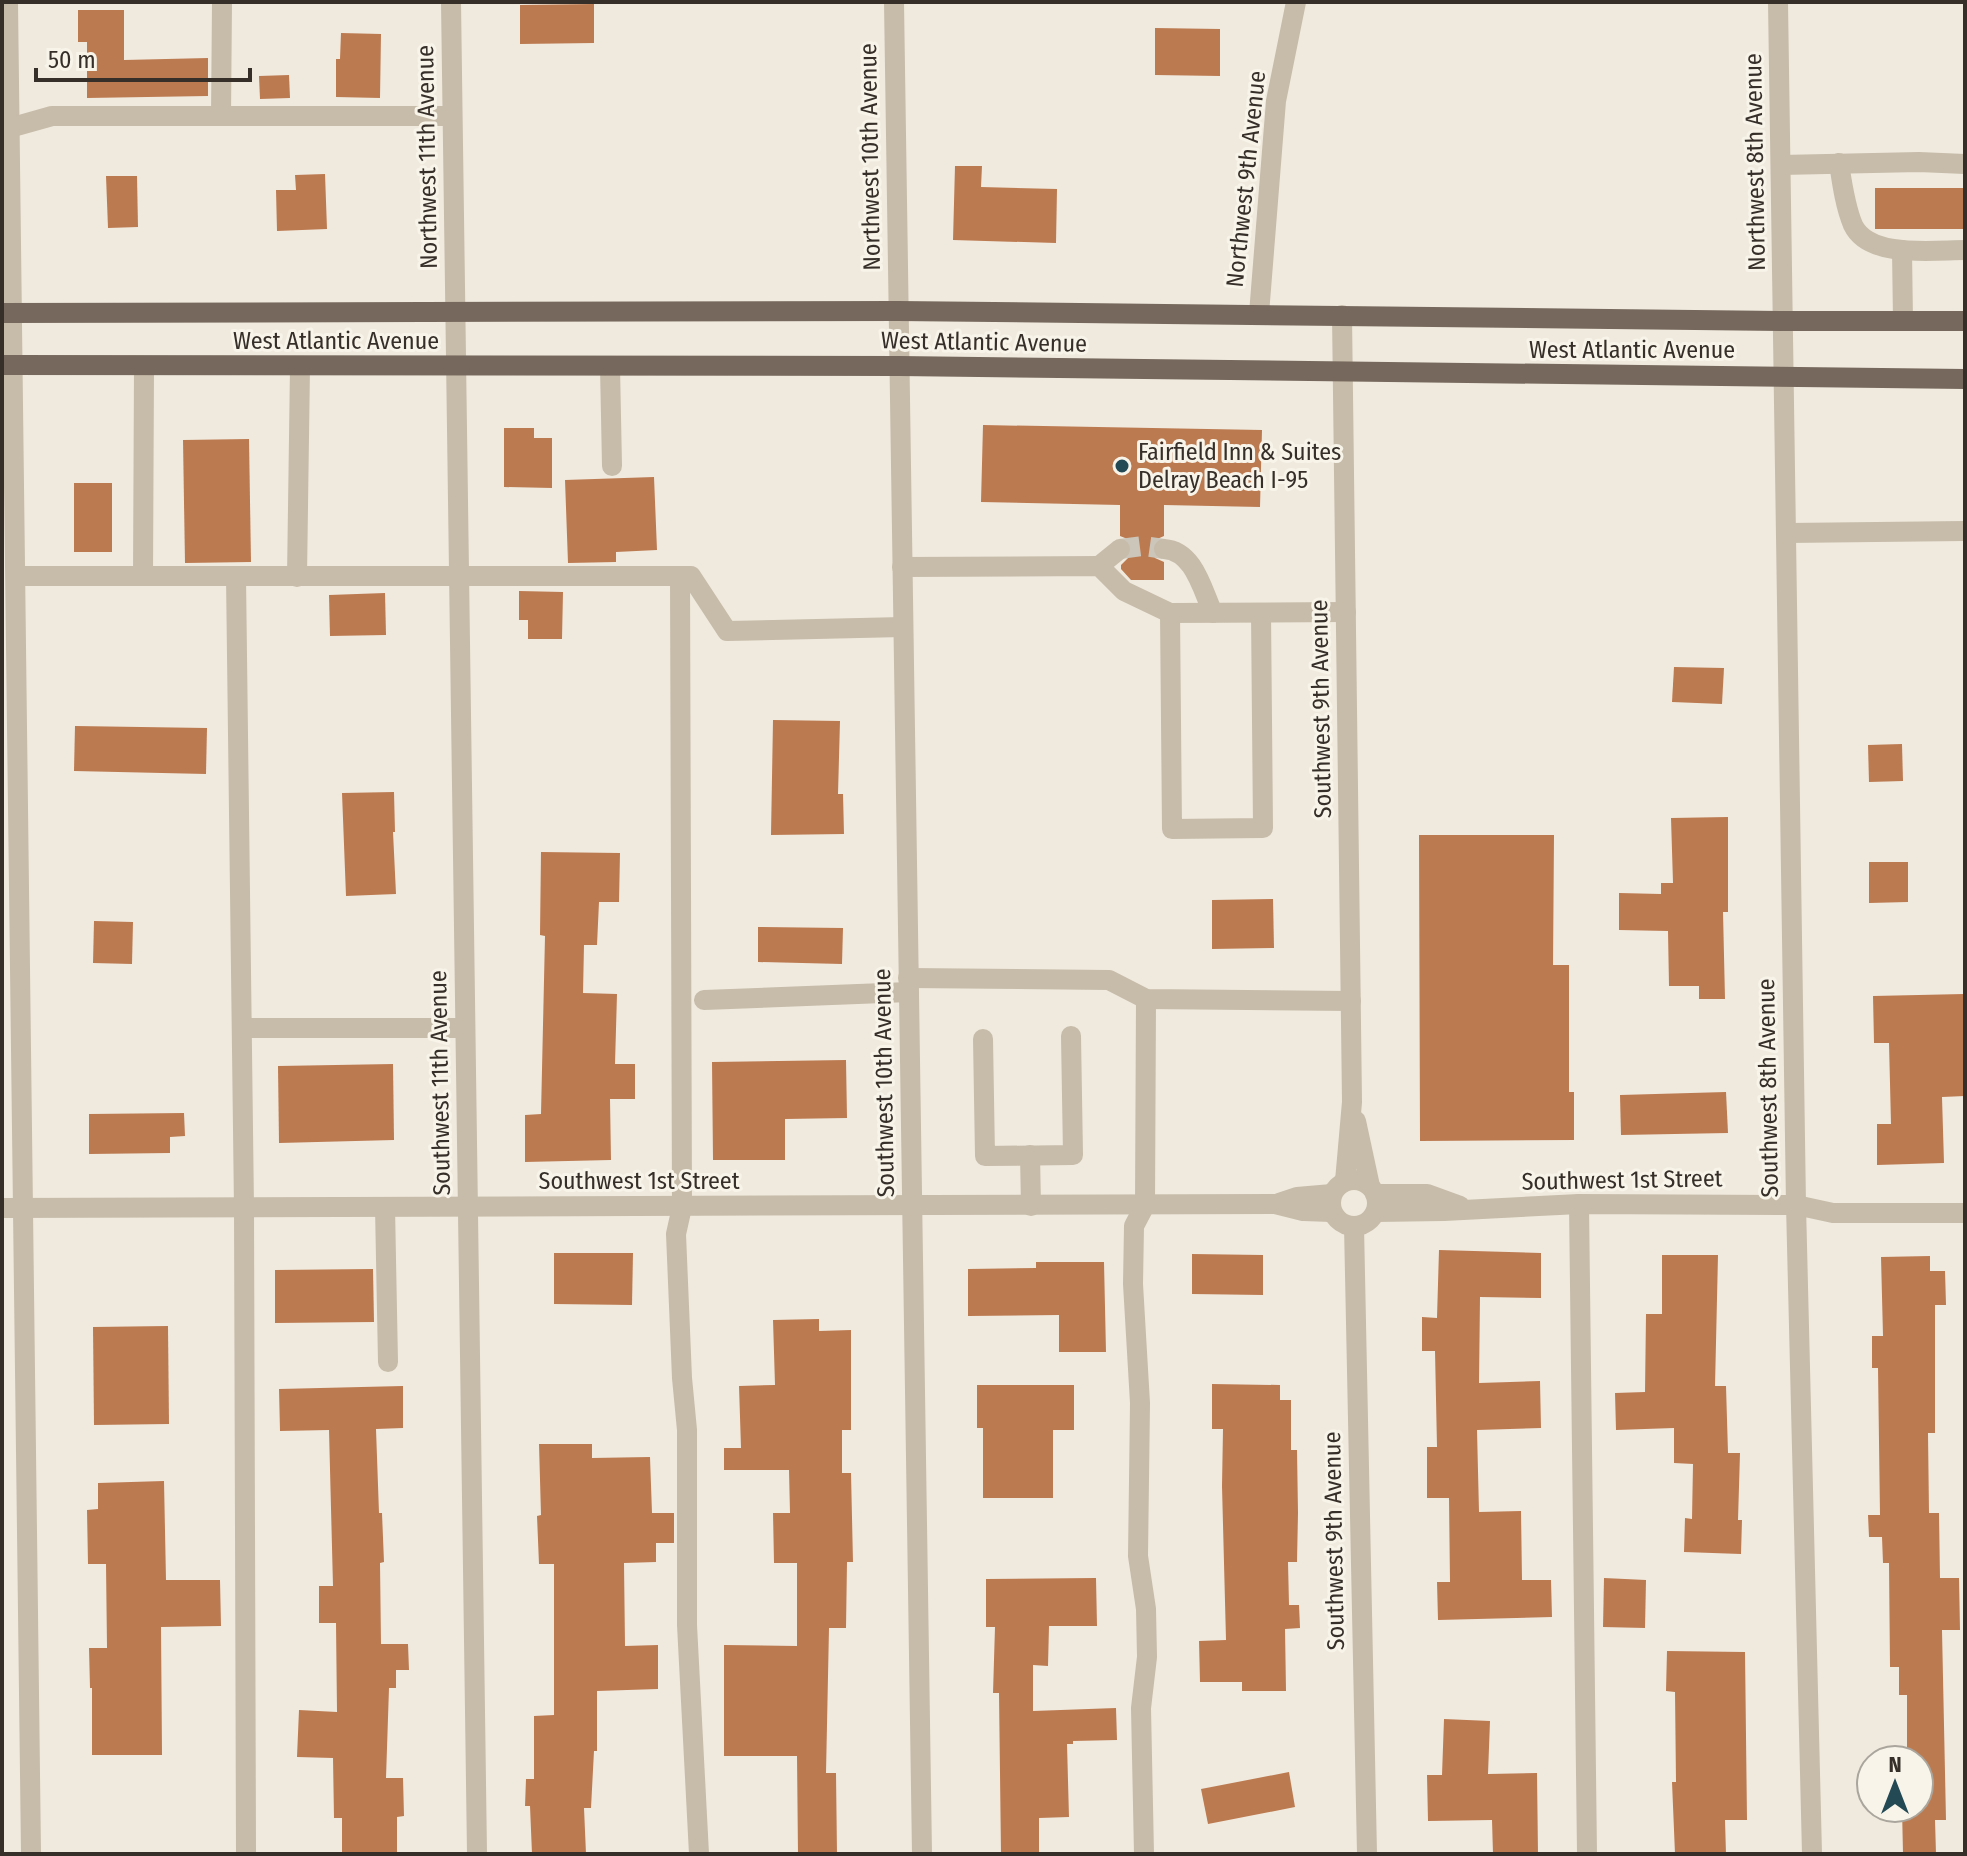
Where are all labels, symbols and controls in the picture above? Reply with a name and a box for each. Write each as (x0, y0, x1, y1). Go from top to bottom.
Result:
scale bar (36, 32, 250, 82)
street label: Northwest 10th Avenue (854, 43, 886, 271)
street label: Northwest 11th Avenue (411, 45, 443, 269)
text: 50 m (48, 46, 96, 74)
street label: Northwest 8th Avenue (1739, 53, 1771, 271)
street label: Northwest 9th Avenue (1221, 69, 1271, 289)
street label: West Atlantic Avenue (881, 326, 1087, 358)
street label: West Atlantic Avenue (233, 327, 439, 355)
street label: West Atlantic Avenue (1529, 336, 1735, 364)
place label: Fairfield Inn & Suites Delray Beach I-95 (1138, 438, 1341, 494)
marker: Fairfield Inn & Suites Delray Beach I-95 (1113, 457, 1131, 475)
street label: Southwest 9th Avenue (1305, 599, 1337, 819)
street label: Southwest 10th Avenue (868, 968, 900, 1198)
street label: Southwest 11th Avenue (424, 970, 456, 1196)
street label: Southwest 8th Avenue (1752, 978, 1784, 1198)
street label: Southwest 1st Street (1521, 1164, 1723, 1196)
street label: Southwest 1st Street (539, 1167, 740, 1195)
street label: Southwest 9th Avenue (1318, 1431, 1350, 1651)
north arrow (1855, 1744, 1935, 1824)
text: N (1888, 1751, 1902, 1778)

